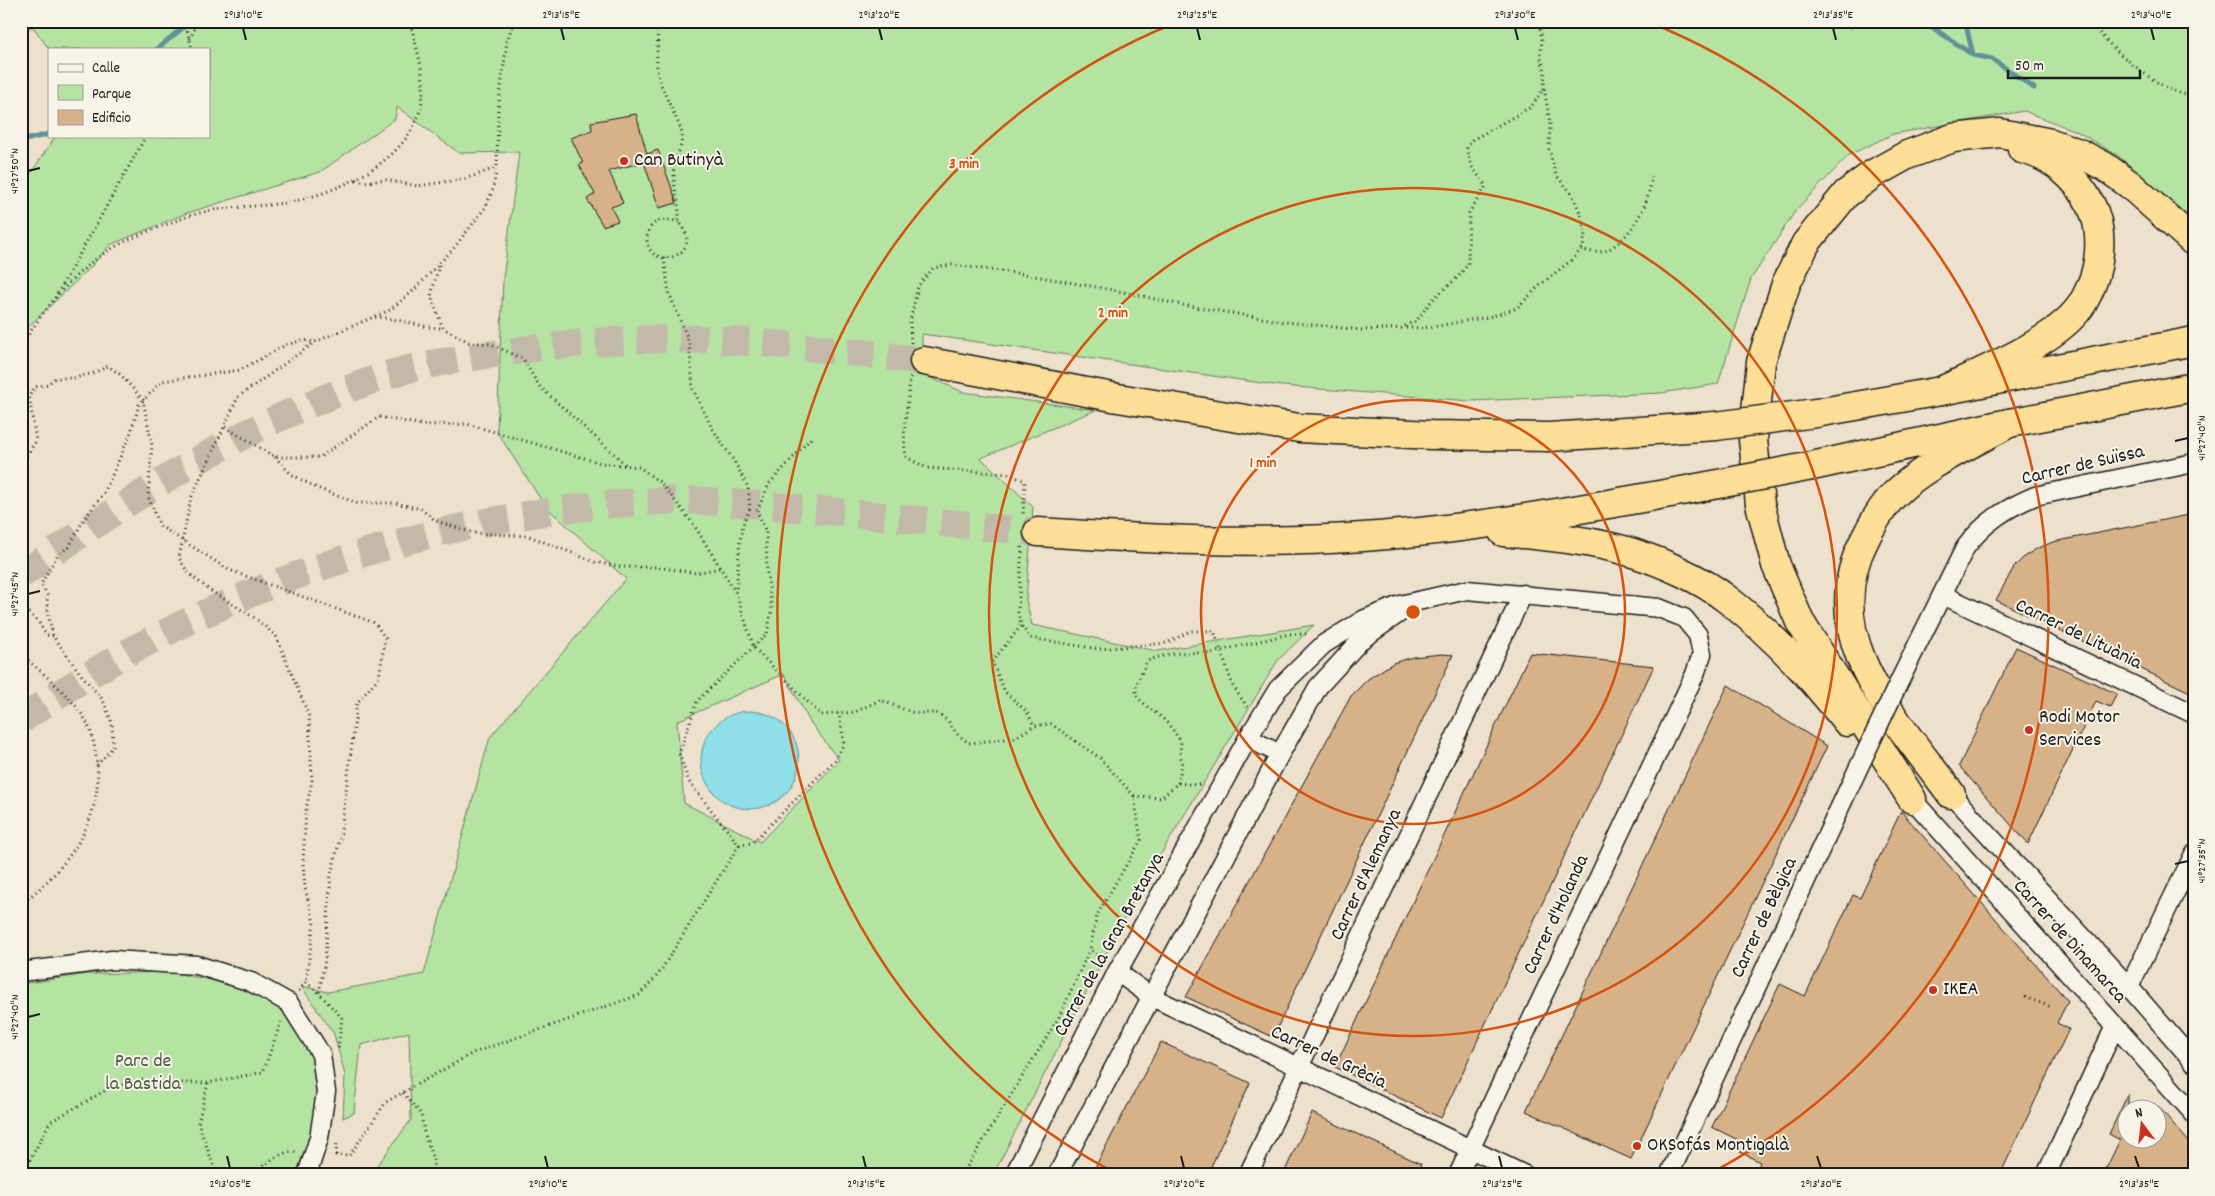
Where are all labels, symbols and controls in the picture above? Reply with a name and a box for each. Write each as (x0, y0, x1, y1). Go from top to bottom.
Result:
text: 2°13'10"E (224, 7, 263, 24)
text: 2°13'15"E (542, 7, 580, 24)
text: 2°13'20"E (859, 7, 900, 24)
text: 2°13'25"E (1177, 7, 1218, 24)
text: 2°13'30"E (1494, 7, 1536, 24)
text: 2°13'35"E (1813, 7, 1854, 24)
text: 2°13'40"E (2131, 7, 2172, 24)
legend (48, 48, 210, 138)
scale bar (2008, 48, 2140, 80)
text: 50 m (2015, 56, 2044, 78)
text: Calle (92, 58, 121, 80)
text: Parque (92, 84, 132, 106)
text: Edificio (92, 108, 131, 130)
place label: Can Butinyà (634, 147, 724, 175)
text: 41°27'50"N (7, 148, 24, 194)
text: 3 min (949, 154, 979, 176)
marker: Can Butinyà (618, 155, 630, 167)
text: 2 min (1098, 303, 1128, 325)
text: 41°27'40"N (2194, 415, 2211, 461)
street label: Carrer de Suïssa (2019, 438, 2148, 494)
text: 1 min (1250, 453, 1276, 475)
text: 41°27'45"N (7, 572, 24, 616)
street label: Carrer de Lituània (2010, 592, 2147, 678)
centre of rings (1404, 603, 1422, 621)
place label: Rodi Motor Services (2039, 704, 2120, 755)
marker: Rodi Motor Services (2023, 724, 2035, 736)
street label: Carrer d'Alemanya (1324, 804, 1410, 946)
text: 41°27'35"N (2194, 839, 2211, 883)
street label: Carrer de la Gran Bretanya (1048, 847, 1173, 1042)
street label: Carrer d'Holanda (1517, 850, 1597, 980)
street label: Carrer de Bèlgica (1725, 852, 1805, 983)
street label: Carrer de Dinamarca (2006, 874, 2133, 1011)
place label: IKEA (1943, 976, 1979, 1004)
marker: IKEA (1927, 984, 1939, 996)
text: 41°27'40"N (7, 994, 24, 1040)
street label: Carrer de Grècia (1265, 1019, 1391, 1097)
park label: Parc de la Bastida (105, 1048, 182, 1099)
north arrow (2118, 1098, 2168, 1148)
text: N (2133, 1103, 2145, 1124)
place label: OKSofás Montigalà (1647, 1132, 1789, 1160)
marker: OKSofás Montigalà (1631, 1140, 1643, 1152)
text: 2°13'05"E (209, 1176, 251, 1193)
text: 2°13'10"E (529, 1176, 568, 1193)
text: 2°13'15"E (847, 1176, 885, 1193)
text: 2°13'20"E (1164, 1176, 1205, 1193)
text: 2°13'25"E (1482, 1176, 1523, 1193)
text: 2°13'30"E (1800, 1176, 1842, 1193)
text: 2°13'35"E (2119, 1176, 2160, 1193)

